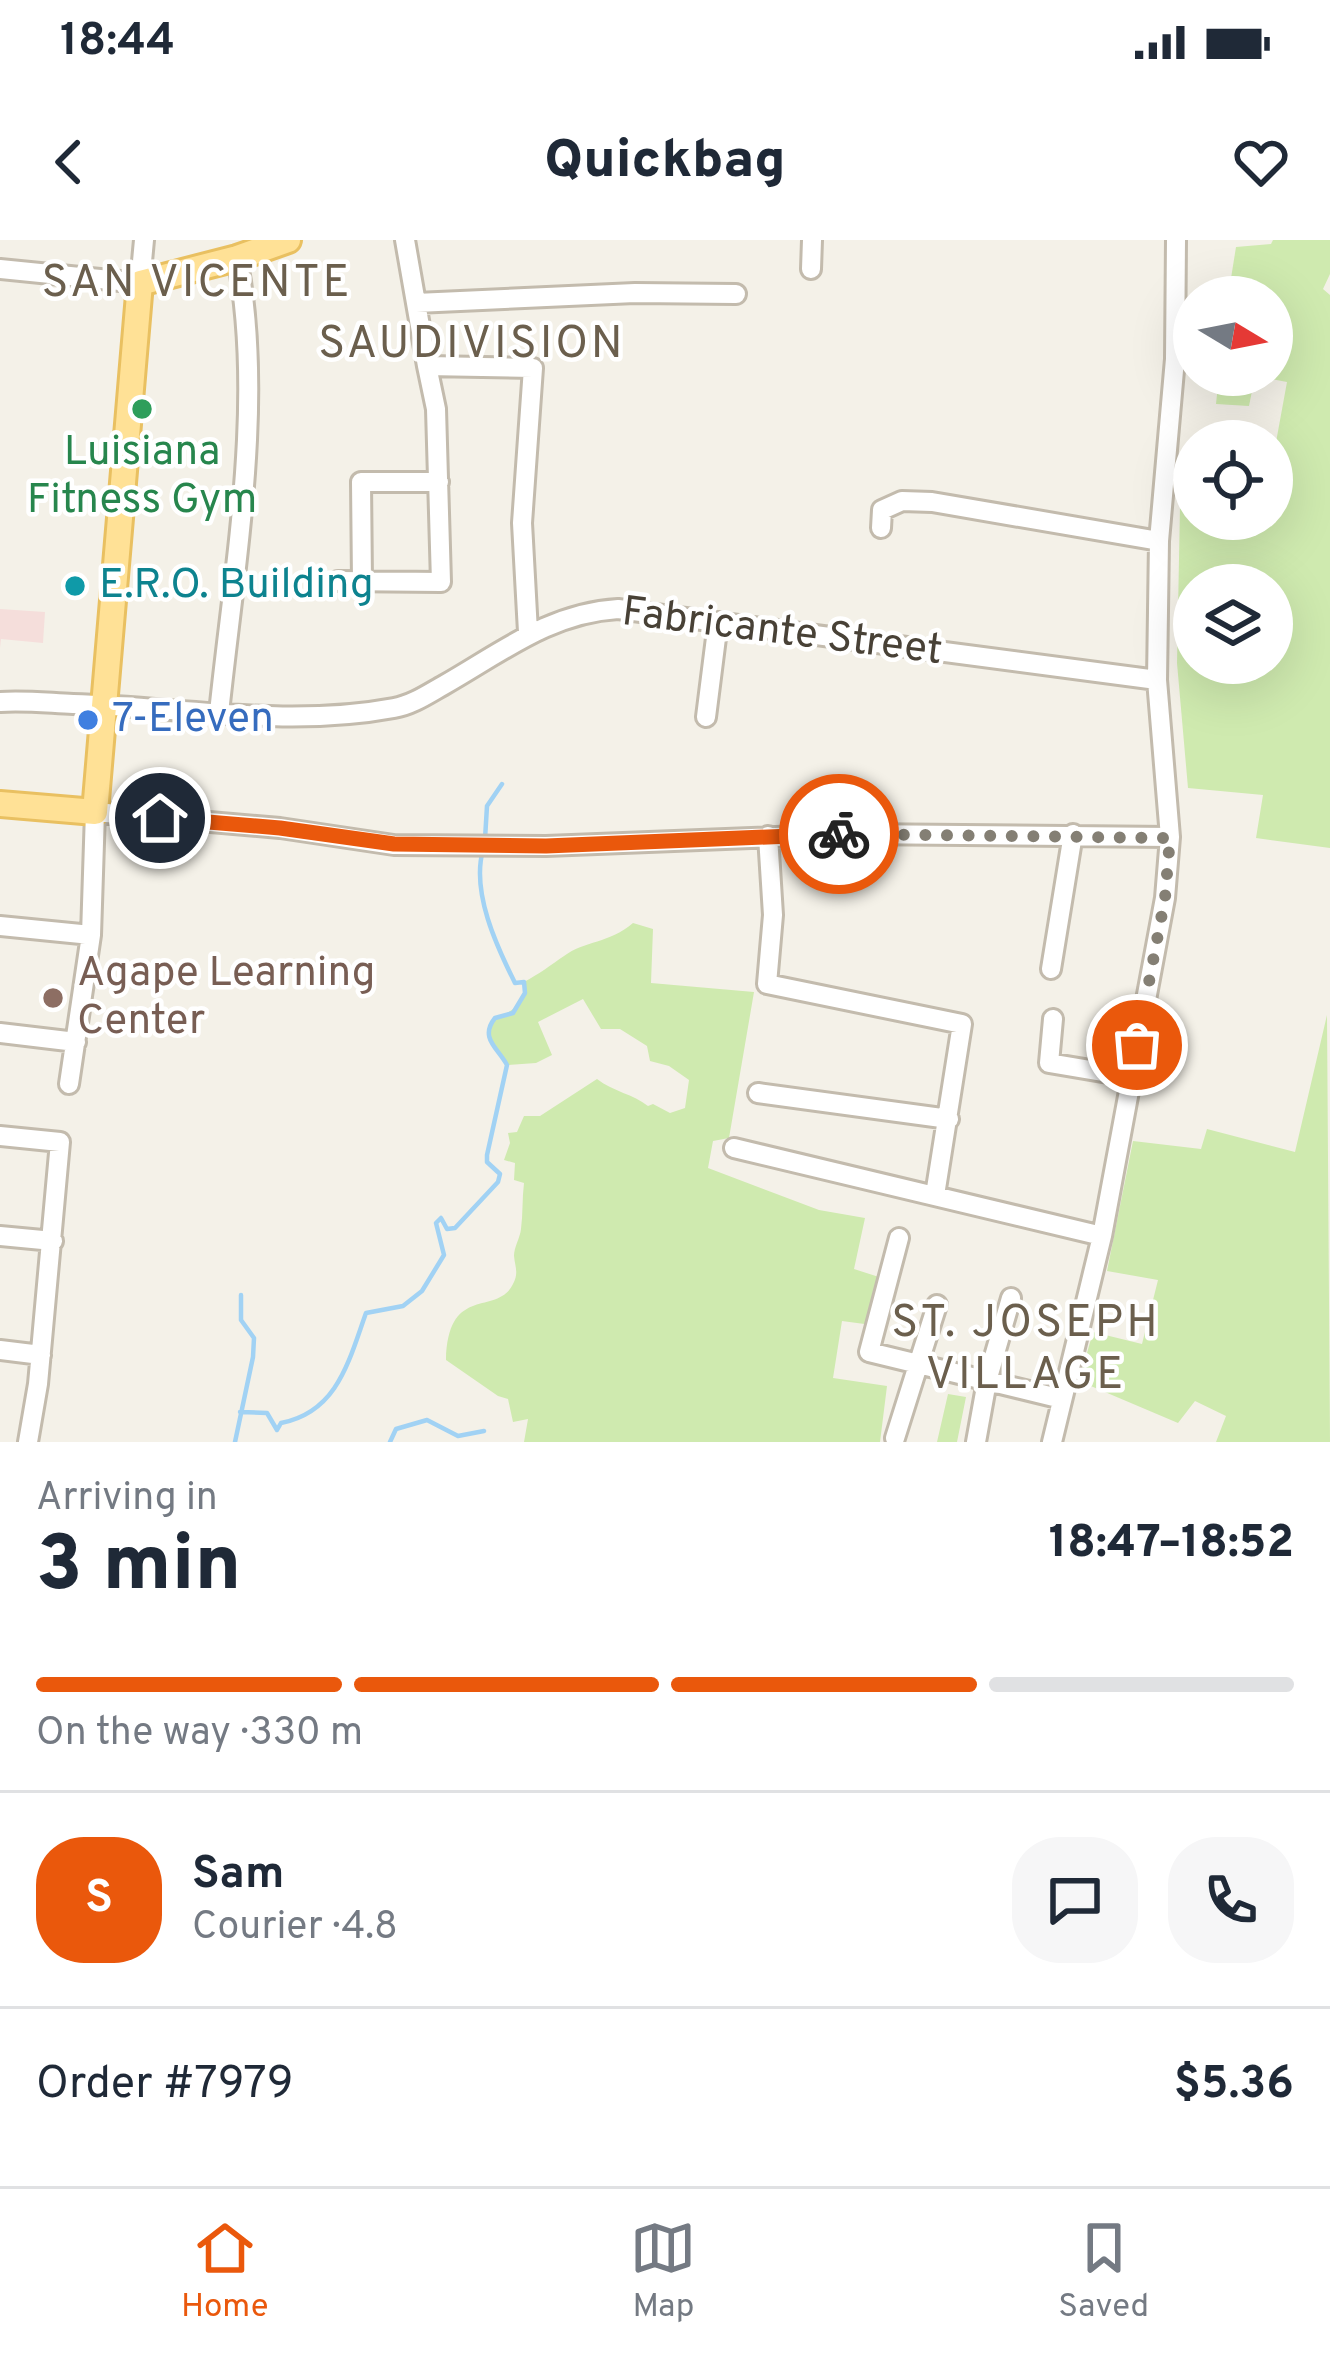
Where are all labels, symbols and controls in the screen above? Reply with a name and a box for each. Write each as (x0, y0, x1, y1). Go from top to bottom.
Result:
text: 18:44 (60, 14, 175, 71)
text: Quickbag (544, 128, 786, 197)
icon: back (36, 129, 102, 195)
icon: heart (1228, 129, 1294, 195)
district label: SAN VICENTE (41, 256, 353, 313)
north arrow (1173, 276, 1293, 396)
map controls (1173, 276, 1293, 684)
district label: SAUDIVISION (318, 317, 626, 374)
marker: Luisiana Fitness Gym (129, 396, 155, 422)
button: locate (1173, 420, 1293, 540)
place label: Luisiana Fitness Gym (27, 427, 257, 528)
place label: E.R.O. Building (99, 560, 374, 613)
button: layers (1173, 564, 1293, 684)
marker: E.R.O. Building (62, 573, 88, 599)
street label: Fabricante Street (619, 587, 945, 679)
place label: 7-Eleven (112, 694, 274, 747)
marker: 7-Eleven (75, 707, 101, 733)
pin (109, 767, 211, 869)
courier (779, 774, 899, 894)
icon: home (127, 785, 193, 851)
icon: bike (806, 801, 872, 867)
place label: Agape Learning Center (77, 948, 375, 1049)
marker: Agape Learning Center (40, 985, 66, 1011)
pin (1086, 994, 1188, 1096)
icon: bag (1104, 1012, 1170, 1078)
district label: ST. JOSEPH VILLAGE (891, 1296, 1161, 1405)
text: Arriving in (36, 1475, 218, 1524)
text: 18:47–18:52 (1049, 1516, 1294, 1573)
text: 3 min (36, 1519, 241, 1618)
text: On the way · 330 m (36, 1710, 363, 1759)
button: chat (1012, 1837, 1138, 1963)
button: phone (1168, 1837, 1294, 1963)
text: Sam (192, 1847, 284, 1904)
text: S (85, 1871, 113, 1928)
text: Courier · 4.8 (192, 1904, 398, 1953)
text: Order #7979 (36, 2057, 294, 2114)
text: $5.36 (1174, 2057, 1294, 2114)
tab: Home (181, 2215, 269, 2329)
tab: Map (630, 2215, 696, 2329)
tab: Saved (1058, 2215, 1149, 2329)

